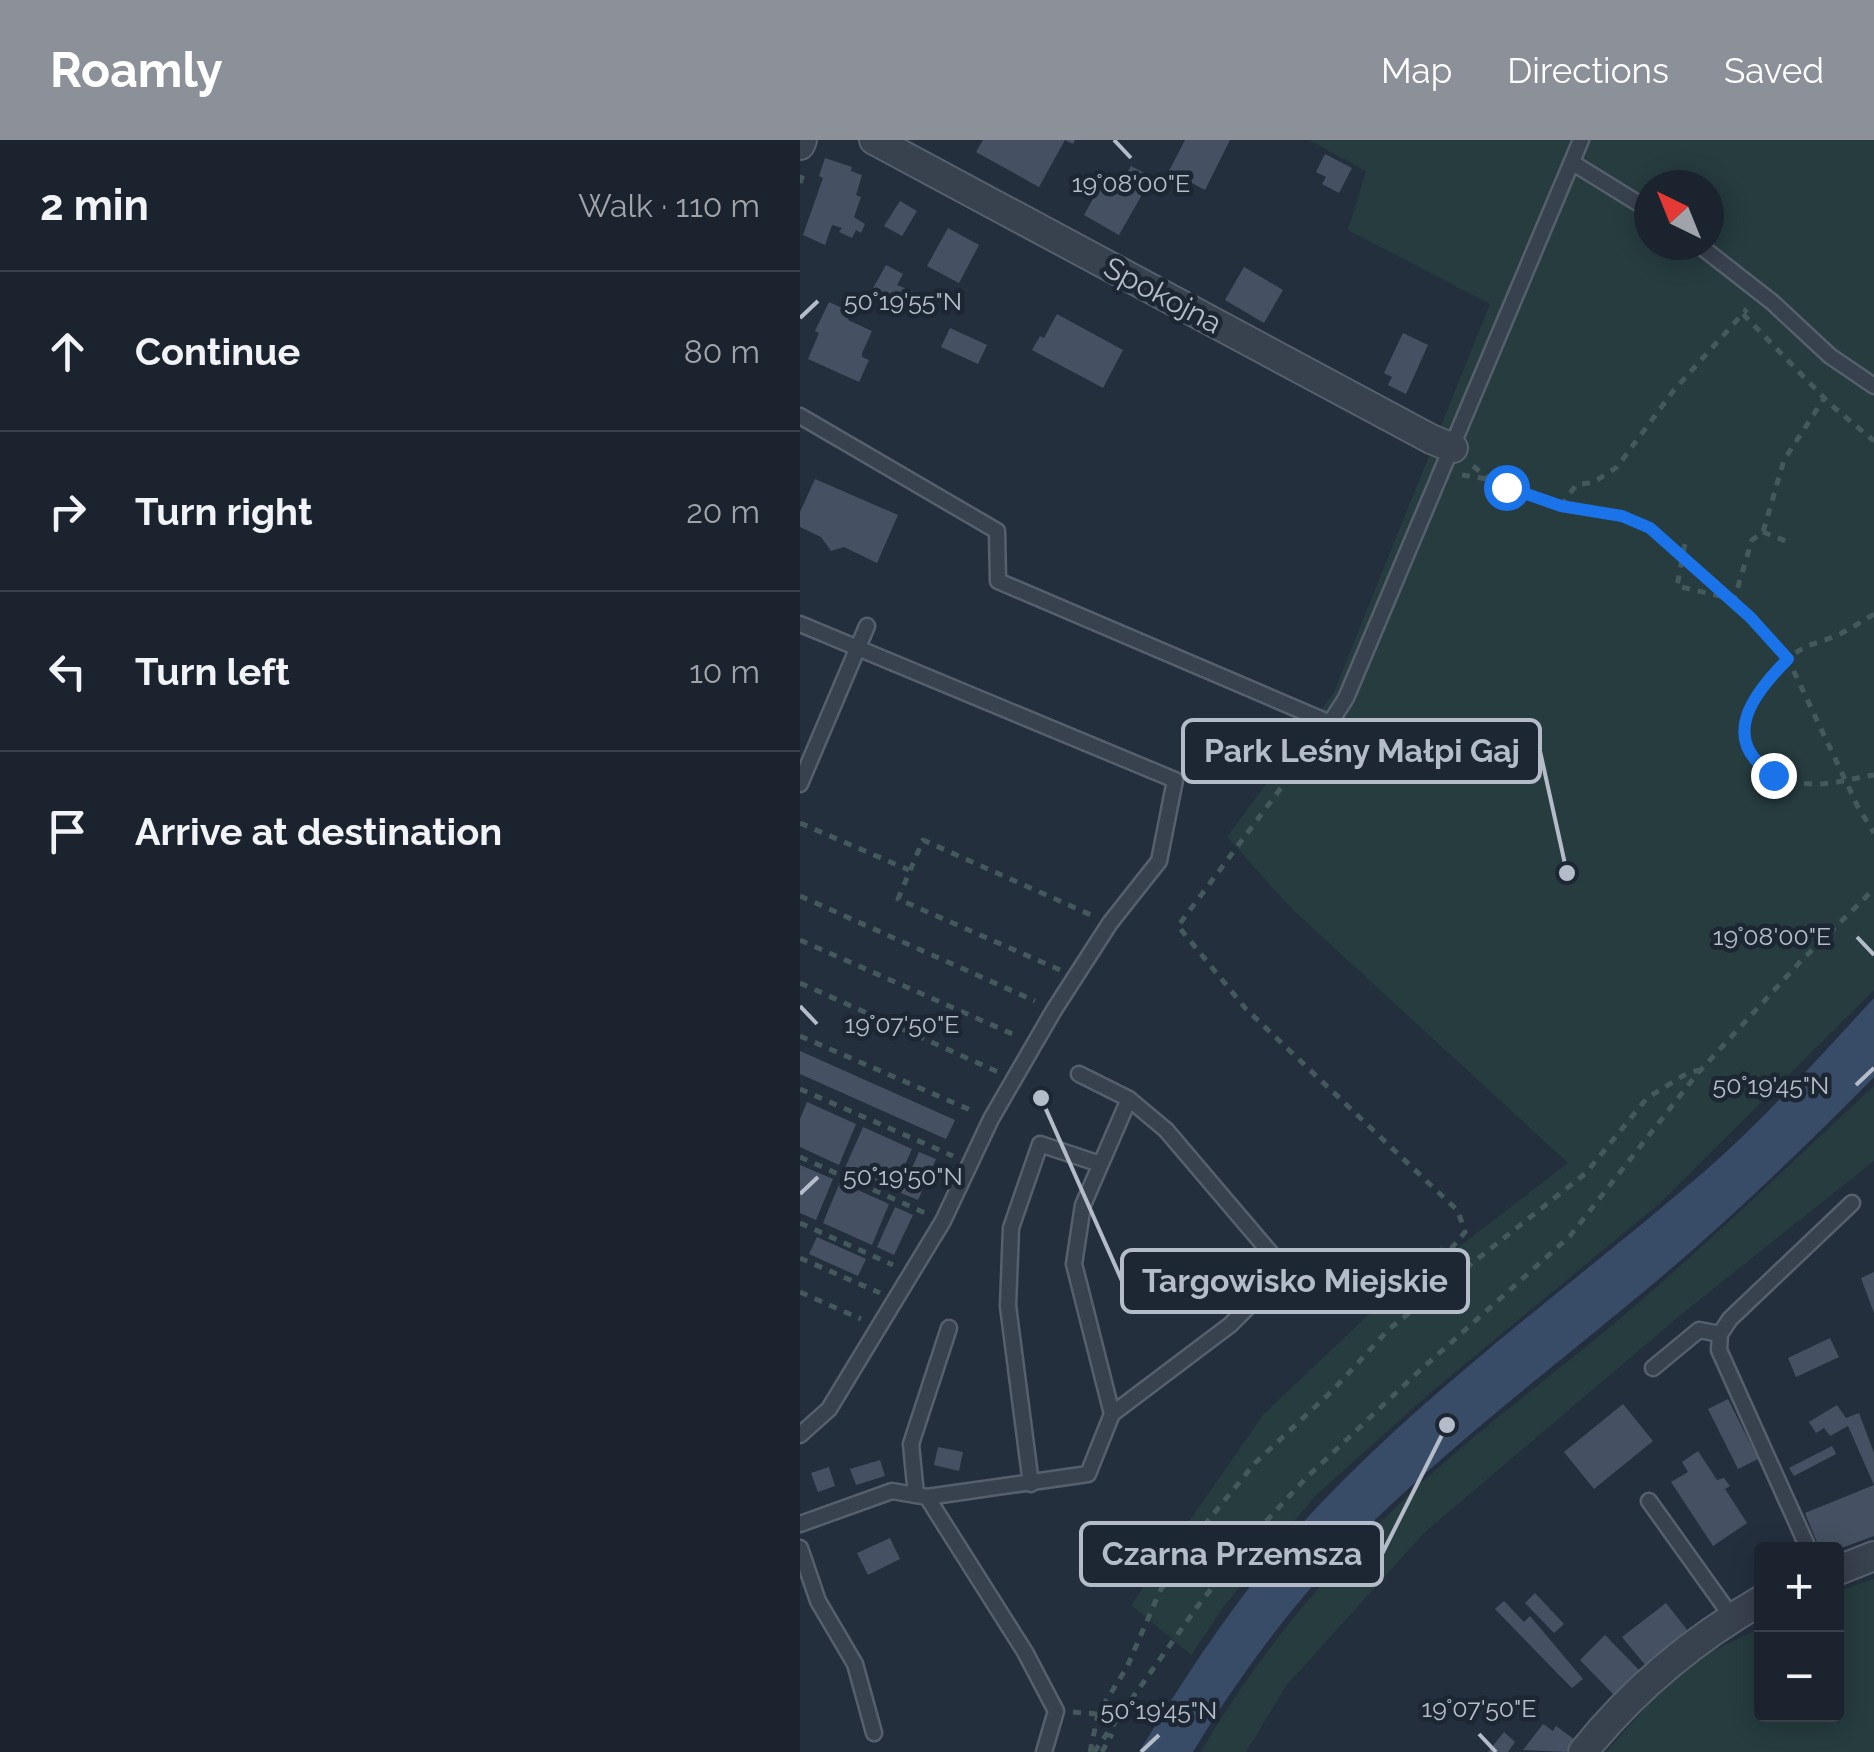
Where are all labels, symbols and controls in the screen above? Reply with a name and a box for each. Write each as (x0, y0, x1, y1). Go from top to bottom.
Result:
text: Roamly (50, 42, 223, 98)
text: Map (1381, 50, 1452, 91)
text: Directions (1507, 50, 1669, 91)
text: Saved (1724, 50, 1824, 91)
text: 19°08'00"E (1072, 168, 1190, 198)
north arrow (1634, 170, 1724, 260)
text: 2 min (40, 181, 149, 230)
text: Walk · 110 m (578, 187, 760, 224)
street label: Spokojna (1098, 249, 1228, 341)
text: 50°19'55"N (844, 286, 962, 316)
icon: ahead (40, 324, 95, 379)
text: Continue (135, 329, 300, 374)
text: 80 m (684, 333, 760, 370)
route start (1484, 465, 1530, 511)
icon: right (40, 484, 95, 539)
text: Turn right (135, 489, 312, 534)
text: 20 m (686, 493, 760, 530)
icon: left (40, 644, 95, 699)
text: Turn left (135, 649, 290, 694)
text: 10 m (689, 653, 760, 690)
callout: Park Leśny Małpi Gaj (1183, 720, 1540, 782)
text: Park Leśny Małpi Gaj (1204, 732, 1520, 769)
route end (1751, 753, 1797, 799)
icon: arrive (40, 804, 95, 859)
text: Arrive at destination (135, 809, 502, 854)
text: 19°08'00"E (1713, 921, 1831, 951)
text: 19°07'50"E (845, 1009, 960, 1039)
text: 50°19'45"N (1713, 1070, 1829, 1100)
text: 50°19'50"N (843, 1161, 963, 1191)
callout: Targowisko Miejskie (1122, 1250, 1468, 1312)
text: Targowisko Miejskie (1142, 1262, 1448, 1299)
callout: Czarna Przemsza (1081, 1523, 1382, 1585)
text: Czarna Przemsza (1102, 1535, 1362, 1572)
map controls (1754, 1542, 1844, 1722)
button: + (1754, 1542, 1844, 1632)
button: − (1754, 1632, 1844, 1722)
text: 19°07'50"E (1422, 1693, 1537, 1723)
text: 50°19'45"N (1101, 1695, 1217, 1725)

